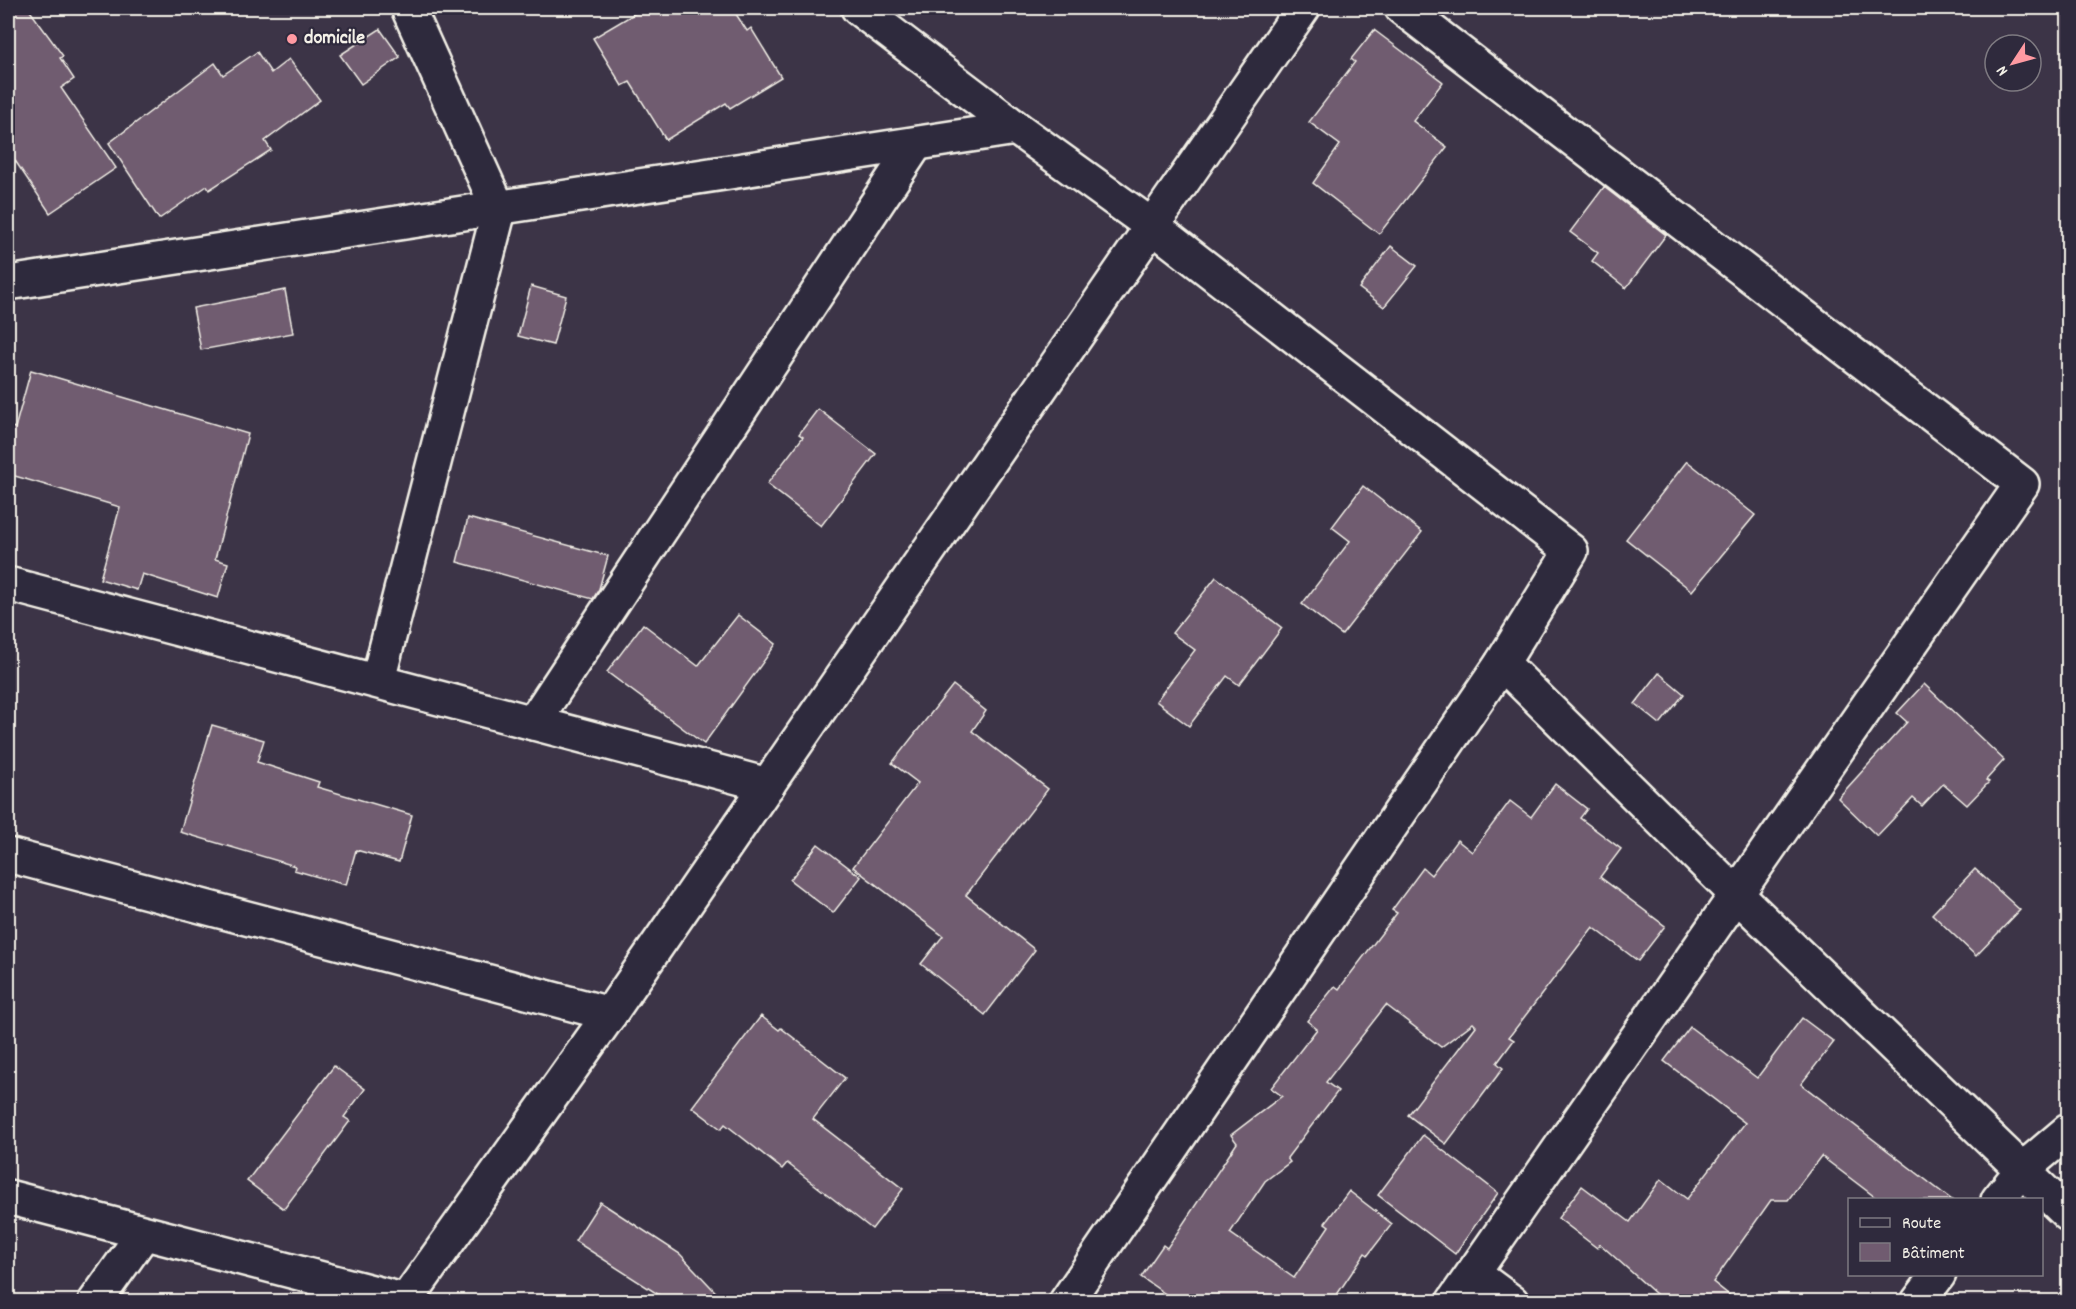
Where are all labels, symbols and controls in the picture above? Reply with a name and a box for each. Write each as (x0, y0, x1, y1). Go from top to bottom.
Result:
place label: domicile (304, 25, 365, 53)
marker: domicile (285, 32, 299, 46)
north arrow (1983, 33, 2043, 93)
text: N (1991, 60, 2015, 80)
legend (1848, 1198, 2043, 1276)
text: Route (1902, 1212, 1941, 1237)
text: Bâtiment (1902, 1242, 1965, 1267)

